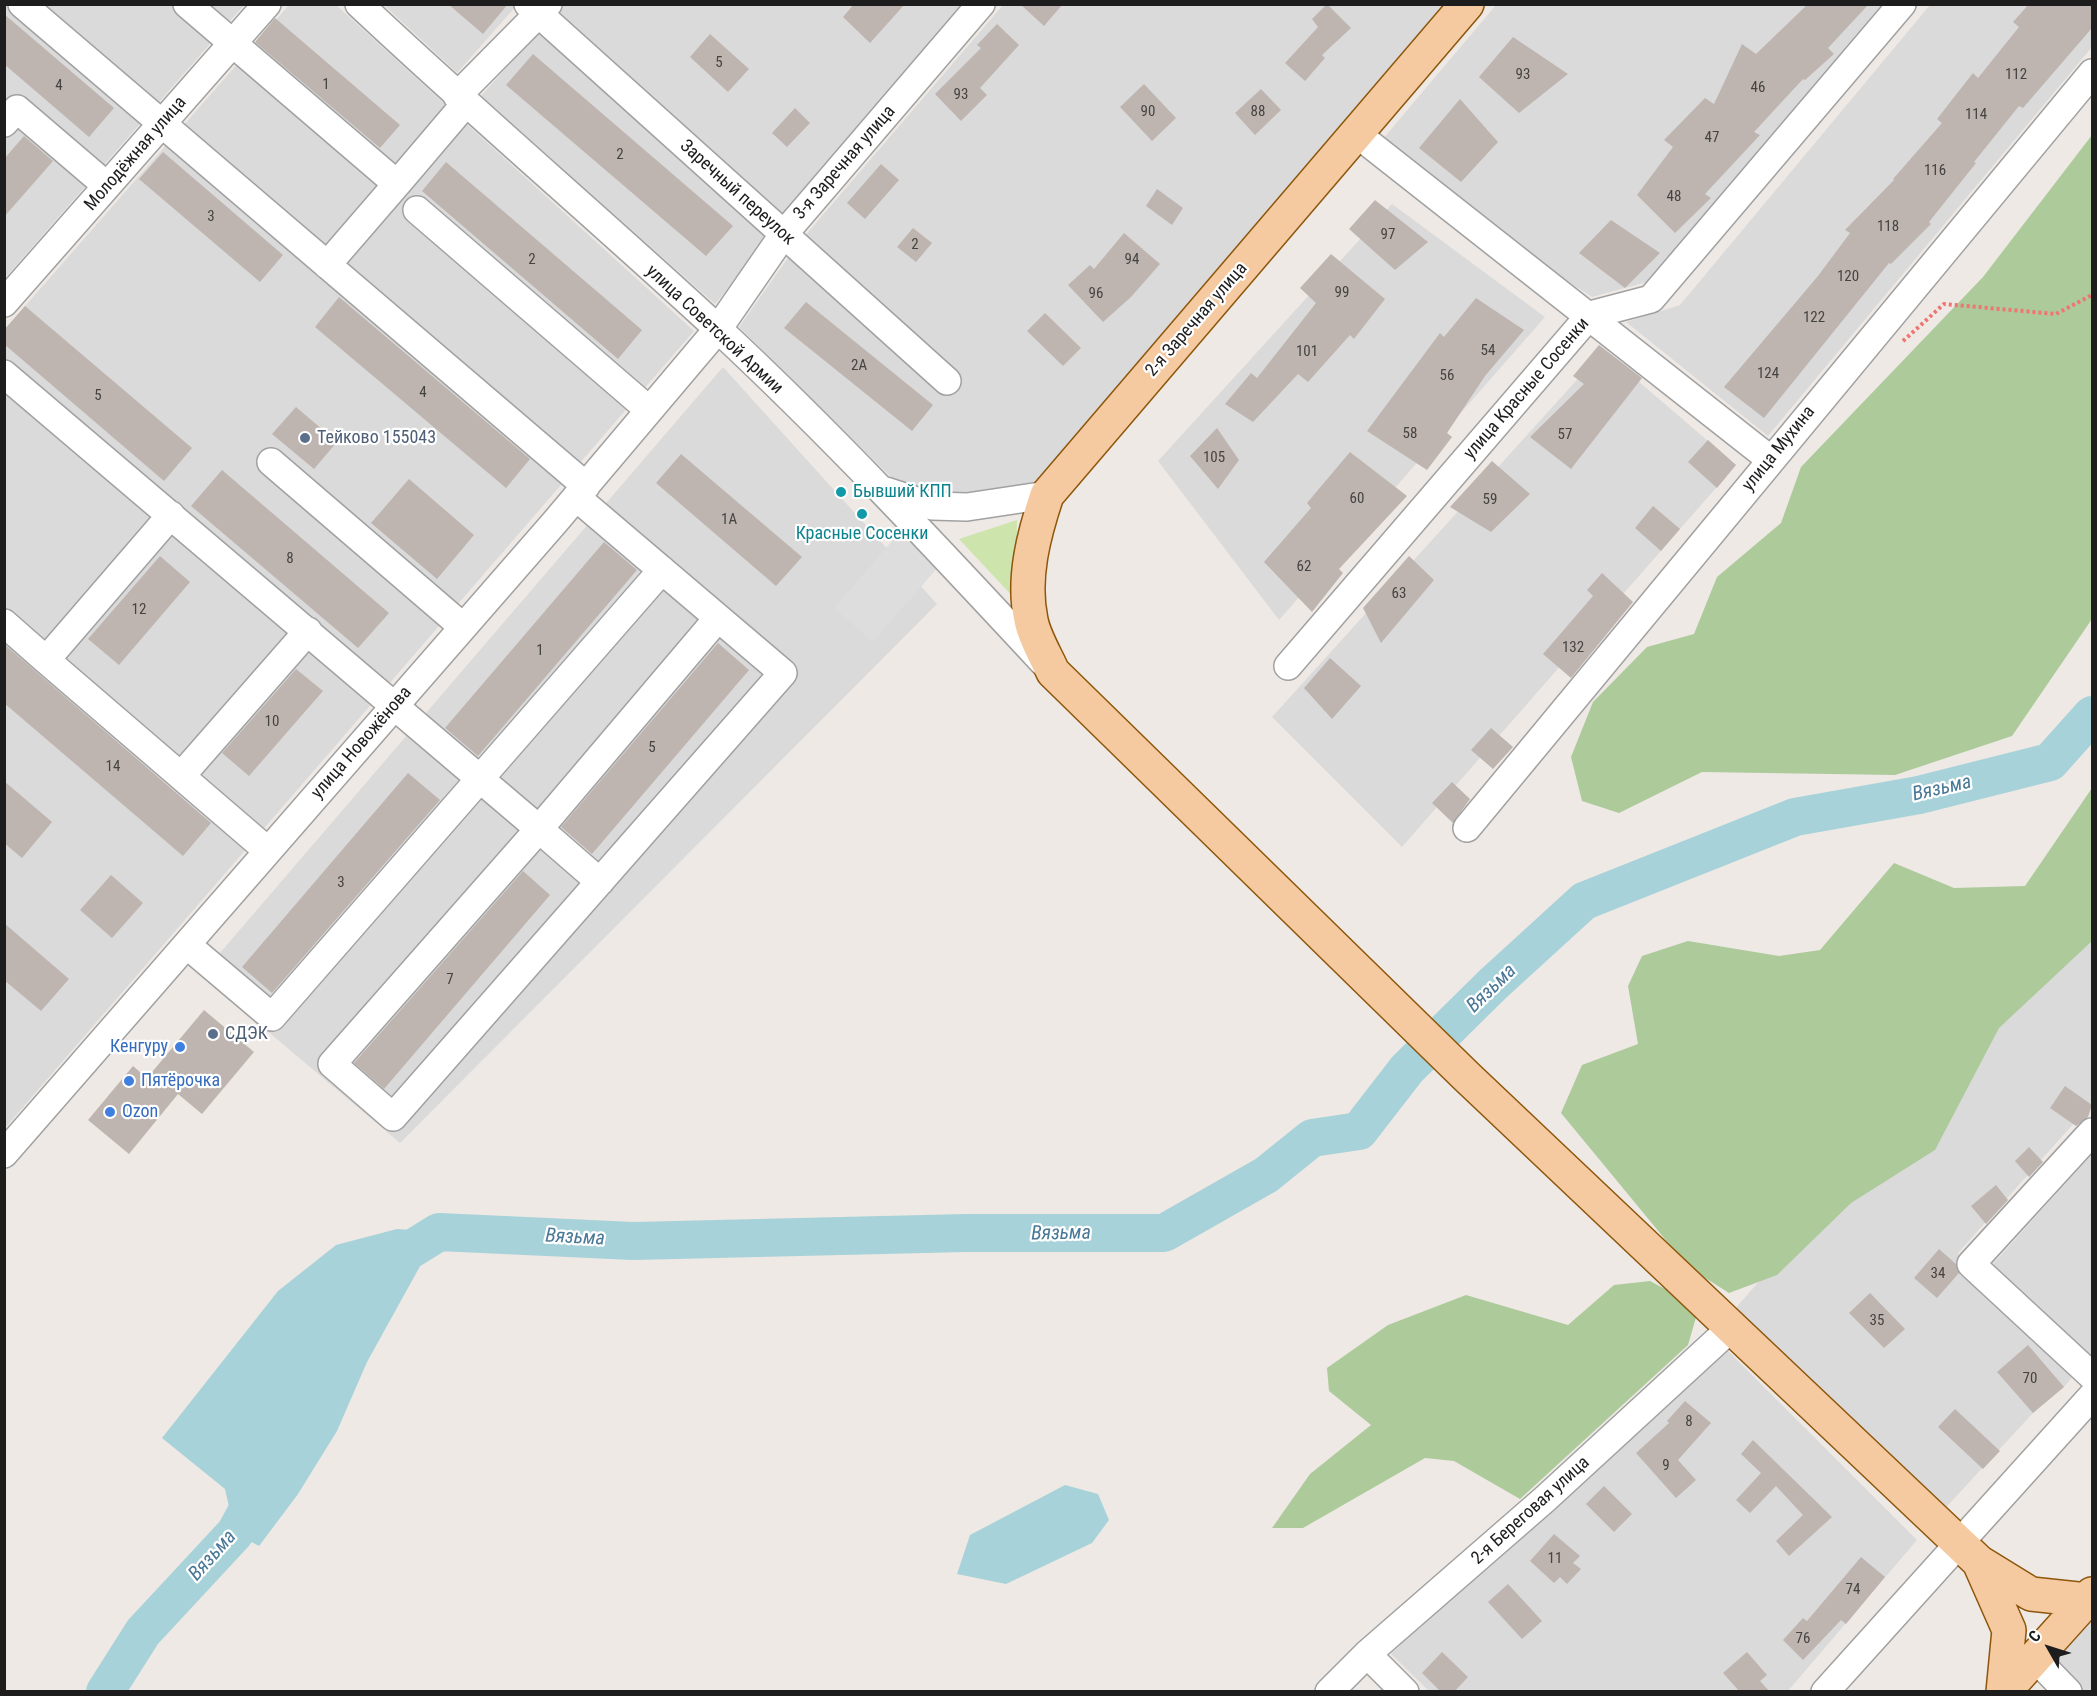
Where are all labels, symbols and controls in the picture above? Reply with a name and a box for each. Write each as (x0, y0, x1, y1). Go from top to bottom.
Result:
house number: 5 (715, 54, 723, 72)
house number: 93 (1516, 66, 1530, 84)
house number: 112 (2005, 66, 2027, 84)
house number: 1 (322, 76, 330, 94)
house number: 4 (55, 77, 63, 95)
house number: 46 (1751, 79, 1765, 97)
house number: 93 (954, 86, 968, 104)
street label: Молодёжная улица (81, 92, 191, 216)
street label: 3-я Заречная улица (790, 101, 900, 225)
house number: 90 (1141, 103, 1155, 121)
house number: 88 (1251, 103, 1265, 121)
house number: 114 (1965, 106, 1987, 124)
house number: 47 (1705, 129, 1719, 147)
street label: Заречный переулок (675, 136, 799, 250)
house number: 2 (616, 146, 624, 164)
house number: 116 (1924, 162, 1946, 180)
house number: 48 (1667, 188, 1681, 206)
house number: 3 (207, 208, 215, 226)
house number: 118 (1877, 218, 1899, 236)
house number: 97 (1381, 226, 1395, 244)
house number: 2 (911, 236, 919, 254)
house number: 2 (528, 251, 536, 269)
house number: 94 (1125, 251, 1139, 269)
street label: 2-я Заречная улица (1142, 258, 1252, 382)
street label: улица Советской Армии (641, 261, 787, 399)
house number: 120 (1837, 268, 1859, 286)
house number: 99 (1335, 284, 1349, 302)
house number: 96 (1089, 285, 1103, 303)
house number: 122 (1803, 309, 1825, 327)
street label: улица Красные Сосенки (1460, 314, 1594, 464)
house number: 54 (1481, 342, 1495, 360)
house number: 101 (1296, 343, 1318, 361)
house number: 2А (851, 357, 867, 375)
house number: 124 (1757, 365, 1779, 383)
house number: 56 (1440, 367, 1454, 385)
house number: 4 (419, 384, 427, 402)
house number: 5 (94, 387, 102, 405)
street label: улица Мухина (1738, 402, 1820, 496)
house number: 58 (1403, 425, 1417, 443)
house number: 57 (1558, 426, 1572, 444)
place label: Тейково 155043 (317, 427, 436, 449)
marker: Тейково 155043 (298, 431, 312, 445)
house number: 105 (1203, 449, 1225, 467)
place label: Бывший КПП (853, 481, 952, 503)
marker: Бывший КПП (834, 485, 848, 499)
house number: 60 (1350, 490, 1364, 508)
house number: 59 (1483, 491, 1497, 509)
marker: Красные Сосенки (855, 507, 869, 521)
house number: 1А (721, 511, 737, 529)
place label: Красные Сосенки (796, 523, 928, 545)
house number: 8 (286, 550, 294, 568)
house number: 62 (1297, 558, 1311, 576)
house number: 63 (1392, 585, 1406, 603)
house number: 12 (132, 601, 146, 619)
house number: 132 (1562, 639, 1584, 657)
house number: 1 (536, 642, 544, 660)
street label: улица Новожёнова (307, 682, 417, 804)
house number: 10 (265, 713, 279, 731)
house number: 5 (648, 739, 656, 757)
house number: 14 (106, 758, 120, 776)
water label: Вязьма (1910, 771, 1974, 807)
house number: 3 (337, 874, 345, 892)
water label: Вязьма (1462, 960, 1522, 1018)
house number: 7 (446, 971, 454, 989)
place label: СДЭК (225, 1023, 268, 1045)
marker: СДЭК (206, 1027, 220, 1041)
place label: Кенгуру (110, 1036, 168, 1058)
marker: Кенгуру (173, 1040, 187, 1054)
place label: Пятёрочка (141, 1070, 220, 1092)
marker: Пятёрочка (122, 1074, 136, 1088)
place label: Ozon (122, 1101, 158, 1123)
marker: Ozon (103, 1105, 117, 1119)
water label: Вязьма (1031, 1221, 1091, 1247)
water label: Вязьма (545, 1224, 605, 1252)
house number: 34 (1931, 1265, 1945, 1283)
house number: 35 (1870, 1312, 1884, 1330)
house number: 70 (2023, 1370, 2037, 1388)
house number: 8 (1685, 1413, 1693, 1431)
street label: 2-я Береговая улица (1468, 1452, 1594, 1570)
house number: 9 (1662, 1457, 1670, 1475)
water label: Вязьма (184, 1526, 242, 1586)
house number: 11 (1548, 1550, 1562, 1568)
house number: 74 (1846, 1581, 1860, 1599)
north arrow (2019, 1618, 2079, 1678)
text: С (2024, 1627, 2045, 1646)
house number: 76 (1796, 1630, 1810, 1648)

